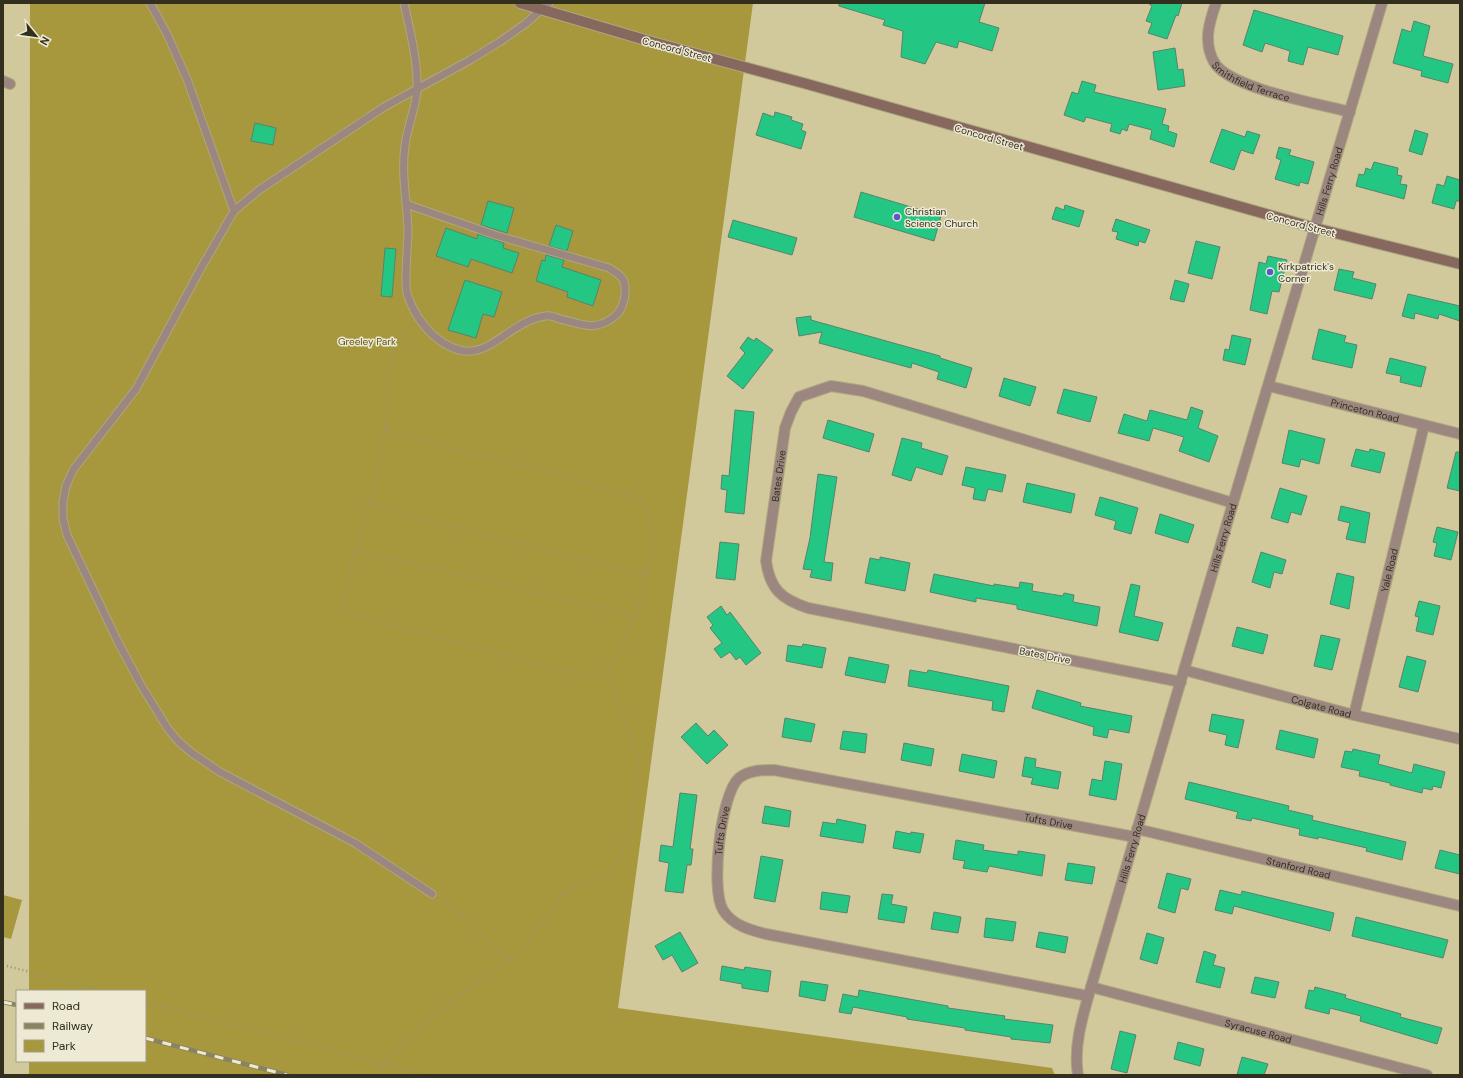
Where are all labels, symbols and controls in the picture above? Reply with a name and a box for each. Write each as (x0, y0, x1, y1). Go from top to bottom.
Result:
north arrow (16, 16, 56, 56)
text: N (37, 34, 53, 48)
street label: Concord Street (641, 34, 713, 65)
street label: Smithfield Terrace (1209, 59, 1291, 104)
street label: Concord Street (953, 121, 1025, 154)
street label: Hills Ferry Road (1313, 145, 1346, 217)
place label: Christian Science Church (905, 205, 978, 230)
street label: Concord Street (1265, 209, 1337, 240)
marker: Christian Science Church (892, 212, 902, 222)
place label: Kirkpatrick's Corner (1278, 260, 1334, 285)
marker: Kirkpatrick's Corner (1265, 267, 1275, 277)
park label: Greeley Park (338, 335, 396, 348)
street label: Princeton Road (1329, 396, 1401, 425)
street label: Bates Drive (769, 449, 789, 503)
street label: Hills Ferry Road (1207, 502, 1240, 574)
street label: Yale Road (1378, 547, 1401, 593)
street label: Bates Drive (1018, 644, 1072, 667)
street label: Colgate Road (1290, 693, 1353, 721)
street label: Tufts Drive (712, 804, 733, 856)
street label: Tufts Drive (1023, 811, 1074, 832)
street label: Hills Ferry Road (1116, 813, 1148, 885)
street label: Stanford Road (1265, 854, 1332, 882)
legend (16, 990, 146, 1062)
text: Road (52, 998, 80, 1014)
street label: Syracuse Road (1223, 1016, 1293, 1046)
text: Railway (52, 1018, 93, 1034)
text: Park (52, 1038, 76, 1054)

